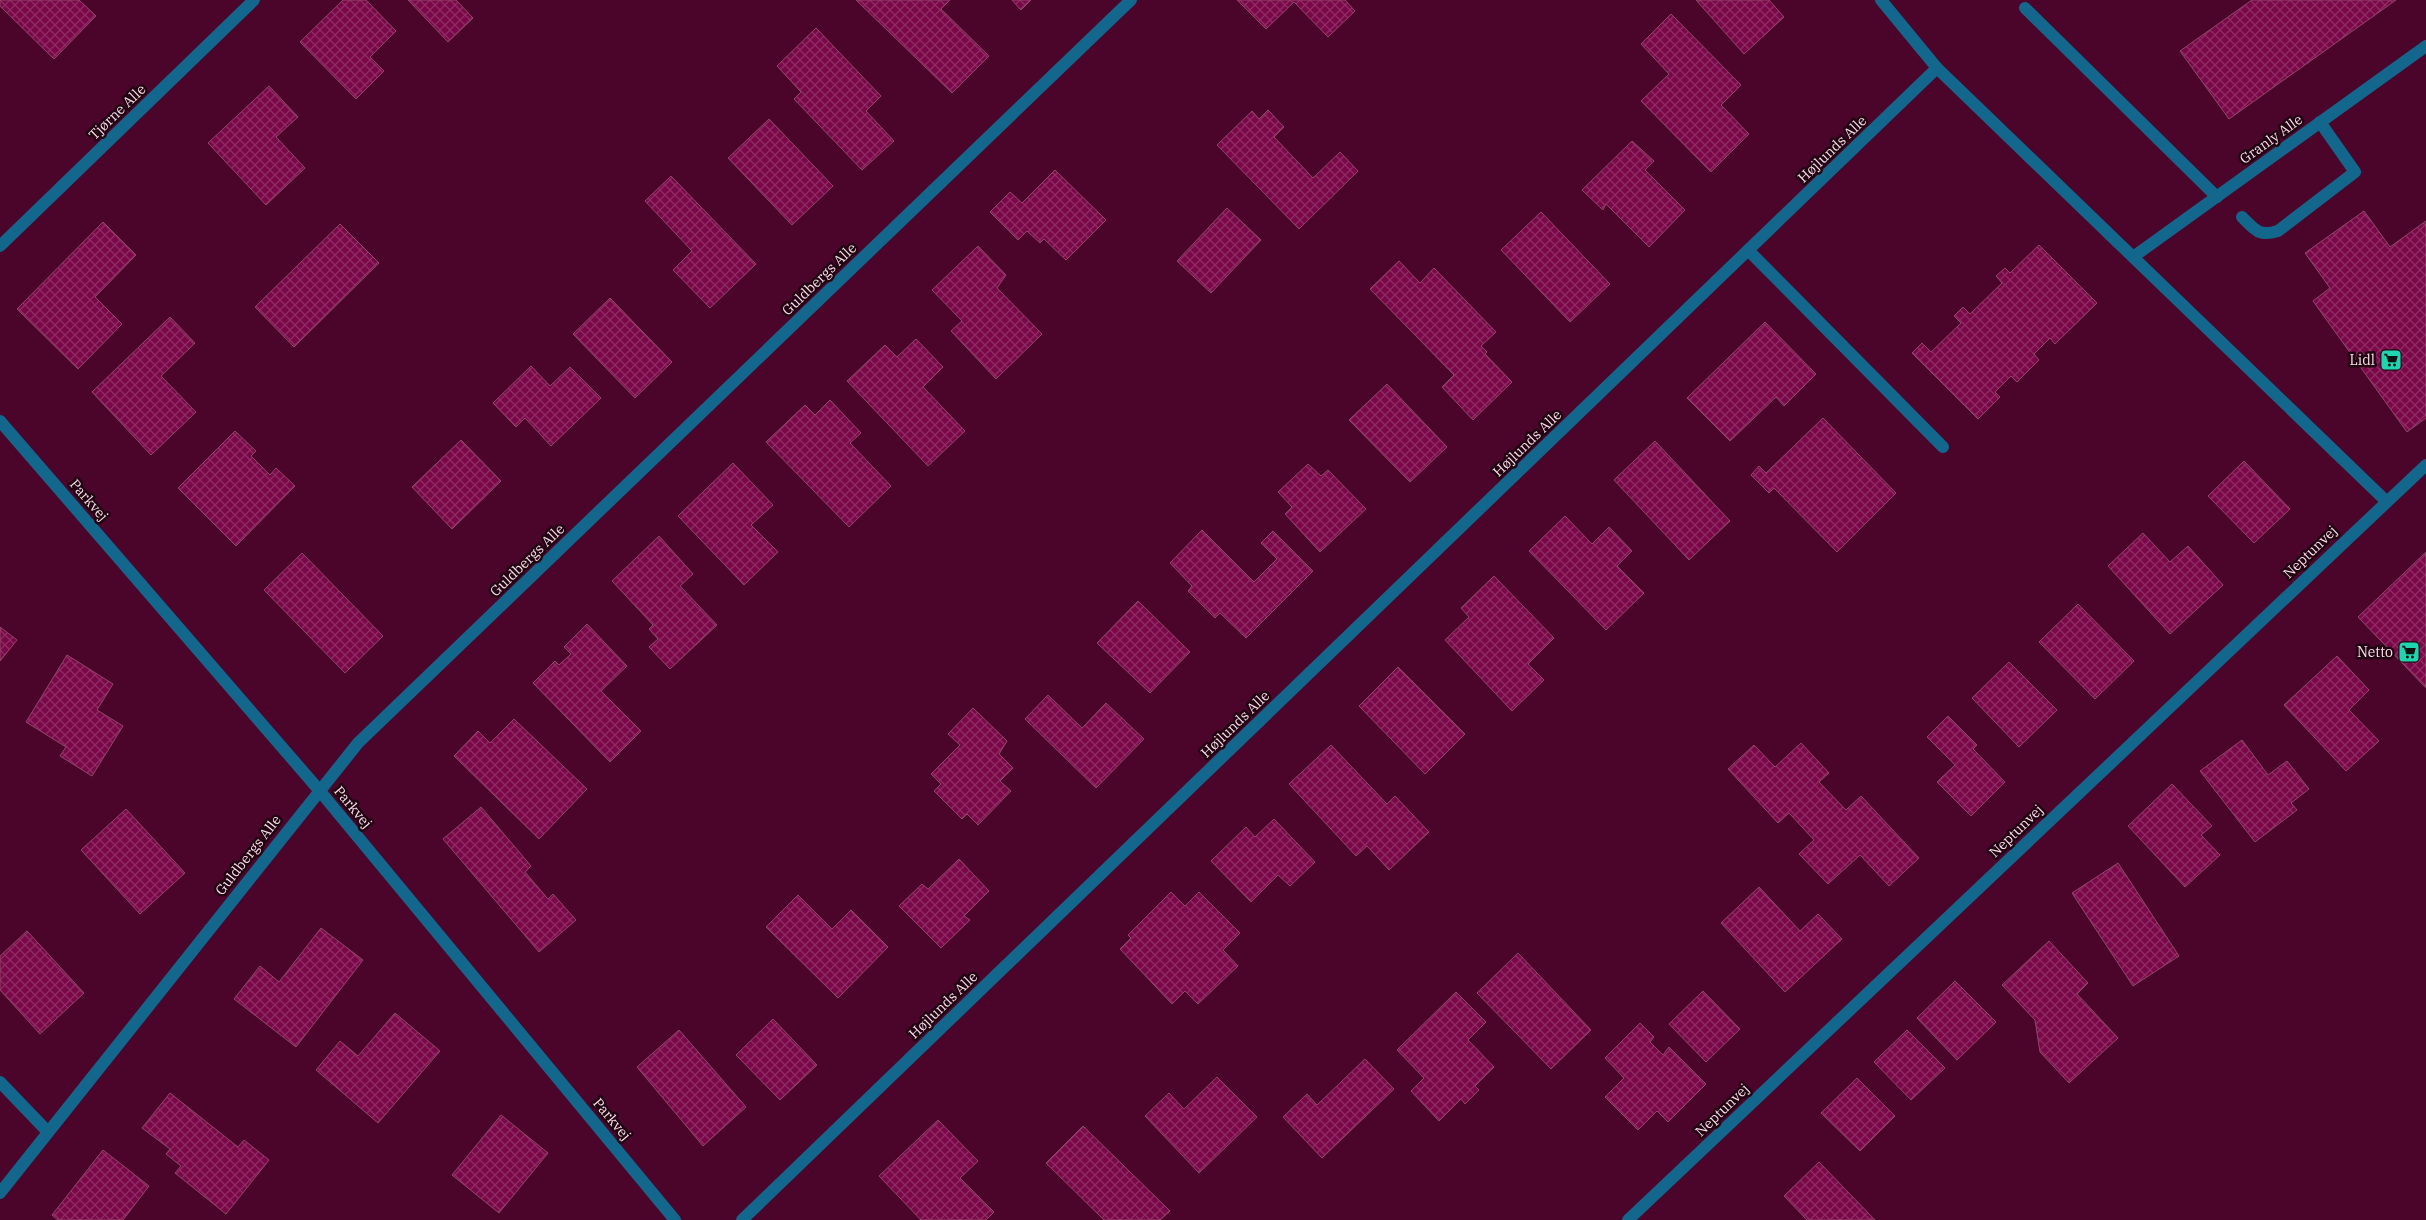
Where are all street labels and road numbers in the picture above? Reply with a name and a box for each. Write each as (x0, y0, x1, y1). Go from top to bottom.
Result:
street label: Tjørne Alle (85, 80, 149, 144)
street label: Granly Alle (2236, 110, 2306, 168)
street label: Højlunds Alle (1794, 112, 1870, 186)
street label: Guldbergs Alle (778, 239, 860, 319)
street label: Højlunds Alle (1489, 406, 1565, 480)
street label: Parkvej (66, 475, 112, 525)
street label: Guldbergs Alle (486, 520, 568, 600)
street label: Neptunvej (2279, 522, 2341, 582)
street label: Højlunds Alle (1197, 687, 1273, 761)
street label: Parkvej (330, 782, 376, 832)
street label: Neptunvej (1985, 801, 2047, 861)
street label: Guldbergs Alle (211, 811, 285, 899)
street label: Højlunds Alle (905, 968, 981, 1042)
street label: Neptunvej (1691, 1080, 1753, 1140)
street label: Parkvej (589, 1094, 635, 1144)

